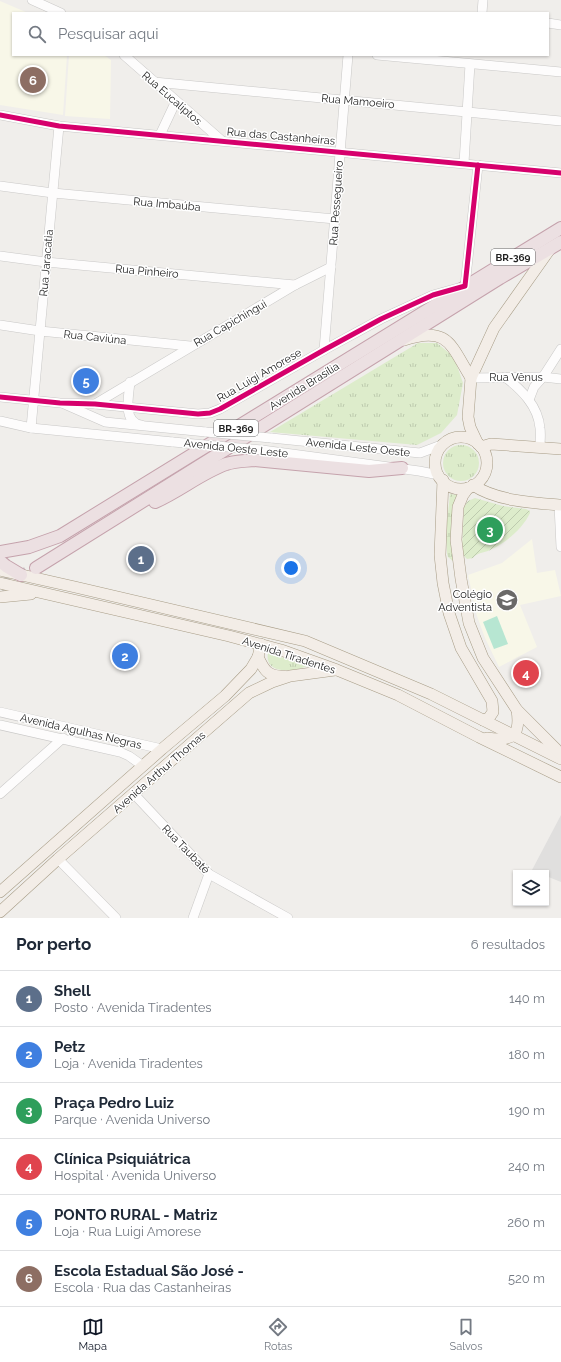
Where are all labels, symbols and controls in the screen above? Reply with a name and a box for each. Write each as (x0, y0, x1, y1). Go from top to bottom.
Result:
search box (12, 12, 549, 56)
icon: search (26, 23, 48, 45)
text: Pesquisar aqui (58, 25, 158, 43)
pin: 6 (20, 65, 46, 95)
street label: Rua Eucaliptos (139, 69, 204, 128)
street label: Rua Mamoeiro (321, 92, 396, 111)
street label: Rua das Castanheiras (226, 125, 336, 148)
street label: Rua Pessegueiro (327, 160, 346, 246)
street label: Rua Imbaúba (133, 195, 201, 214)
street label: Rua Jaracatia (37, 229, 56, 297)
road number: BR-369 (491, 249, 535, 265)
street label: Rua Pinheiro (115, 262, 180, 281)
street label: Rua Capichingui (191, 297, 269, 350)
street label: Rua Caviúna (63, 328, 127, 347)
street label: Rua Luigi Amorese (215, 346, 304, 405)
street label: Avenida Brasília (267, 360, 342, 413)
pin: 5 (73, 366, 99, 396)
street label: Rua Vênus (489, 371, 543, 384)
road number: BR-369 (214, 420, 258, 436)
street label: Avenida Leste Oeste (305, 436, 411, 459)
street label: Avenida Oeste Leste (183, 437, 289, 460)
pin: 3 (477, 515, 503, 545)
pin: 1 (128, 544, 154, 574)
your location (281, 558, 301, 578)
school or university icon: Colégio Adventista (494, 587, 520, 613)
place label: Colégio Adventista (438, 588, 492, 614)
street label: Avenida Tiradentes (241, 634, 337, 677)
pin: 2 (112, 641, 138, 671)
pin: 4 (513, 658, 539, 688)
street label: Avenida Agulhas Negras (19, 711, 143, 752)
street label: Avenida Arthur Thomas (110, 729, 208, 816)
street label: Rua Taubaté (159, 822, 213, 877)
map controls (513, 870, 549, 906)
button: layers (513, 870, 549, 906)
text: Por perto (16, 934, 91, 954)
text: 6 resultados (471, 937, 545, 952)
text: Shell (54, 982, 91, 1000)
text: 1 (26, 991, 32, 1006)
text: 140 m (509, 991, 545, 1006)
text: Posto · Avenida Tiradentes (54, 1000, 212, 1015)
text: Petz (54, 1038, 85, 1056)
text: 2 (25, 1047, 33, 1062)
text: 180 m (509, 1047, 545, 1062)
text: Loja · Avenida Tiradentes (54, 1056, 203, 1071)
text: Praça Pedro Luiz (54, 1094, 174, 1112)
text: 3 (25, 1103, 33, 1118)
text: 190 m (509, 1103, 545, 1118)
text: Parque · Avenida Universo (54, 1112, 210, 1127)
text: Clínica Psiquiátrica (54, 1150, 191, 1168)
text: 4 (25, 1159, 33, 1174)
text: 240 m (508, 1159, 545, 1174)
text: Hospital · Avenida Universo (54, 1168, 216, 1183)
text: PONTO RURAL - Matriz (54, 1206, 217, 1224)
text: 5 (25, 1215, 33, 1230)
text: 260 m (507, 1215, 545, 1230)
text: Loja · Rua Luigi Amorese (54, 1224, 201, 1239)
text: Escola Estadual São José - (54, 1262, 244, 1280)
text: 6 (25, 1271, 33, 1286)
text: 520 m (508, 1271, 545, 1286)
text: Escola · Rua das Castanheiras (54, 1280, 231, 1295)
tab: Mapa (79, 1316, 107, 1353)
tab: Rotas (264, 1316, 292, 1353)
tab: Salvos (449, 1316, 482, 1353)

